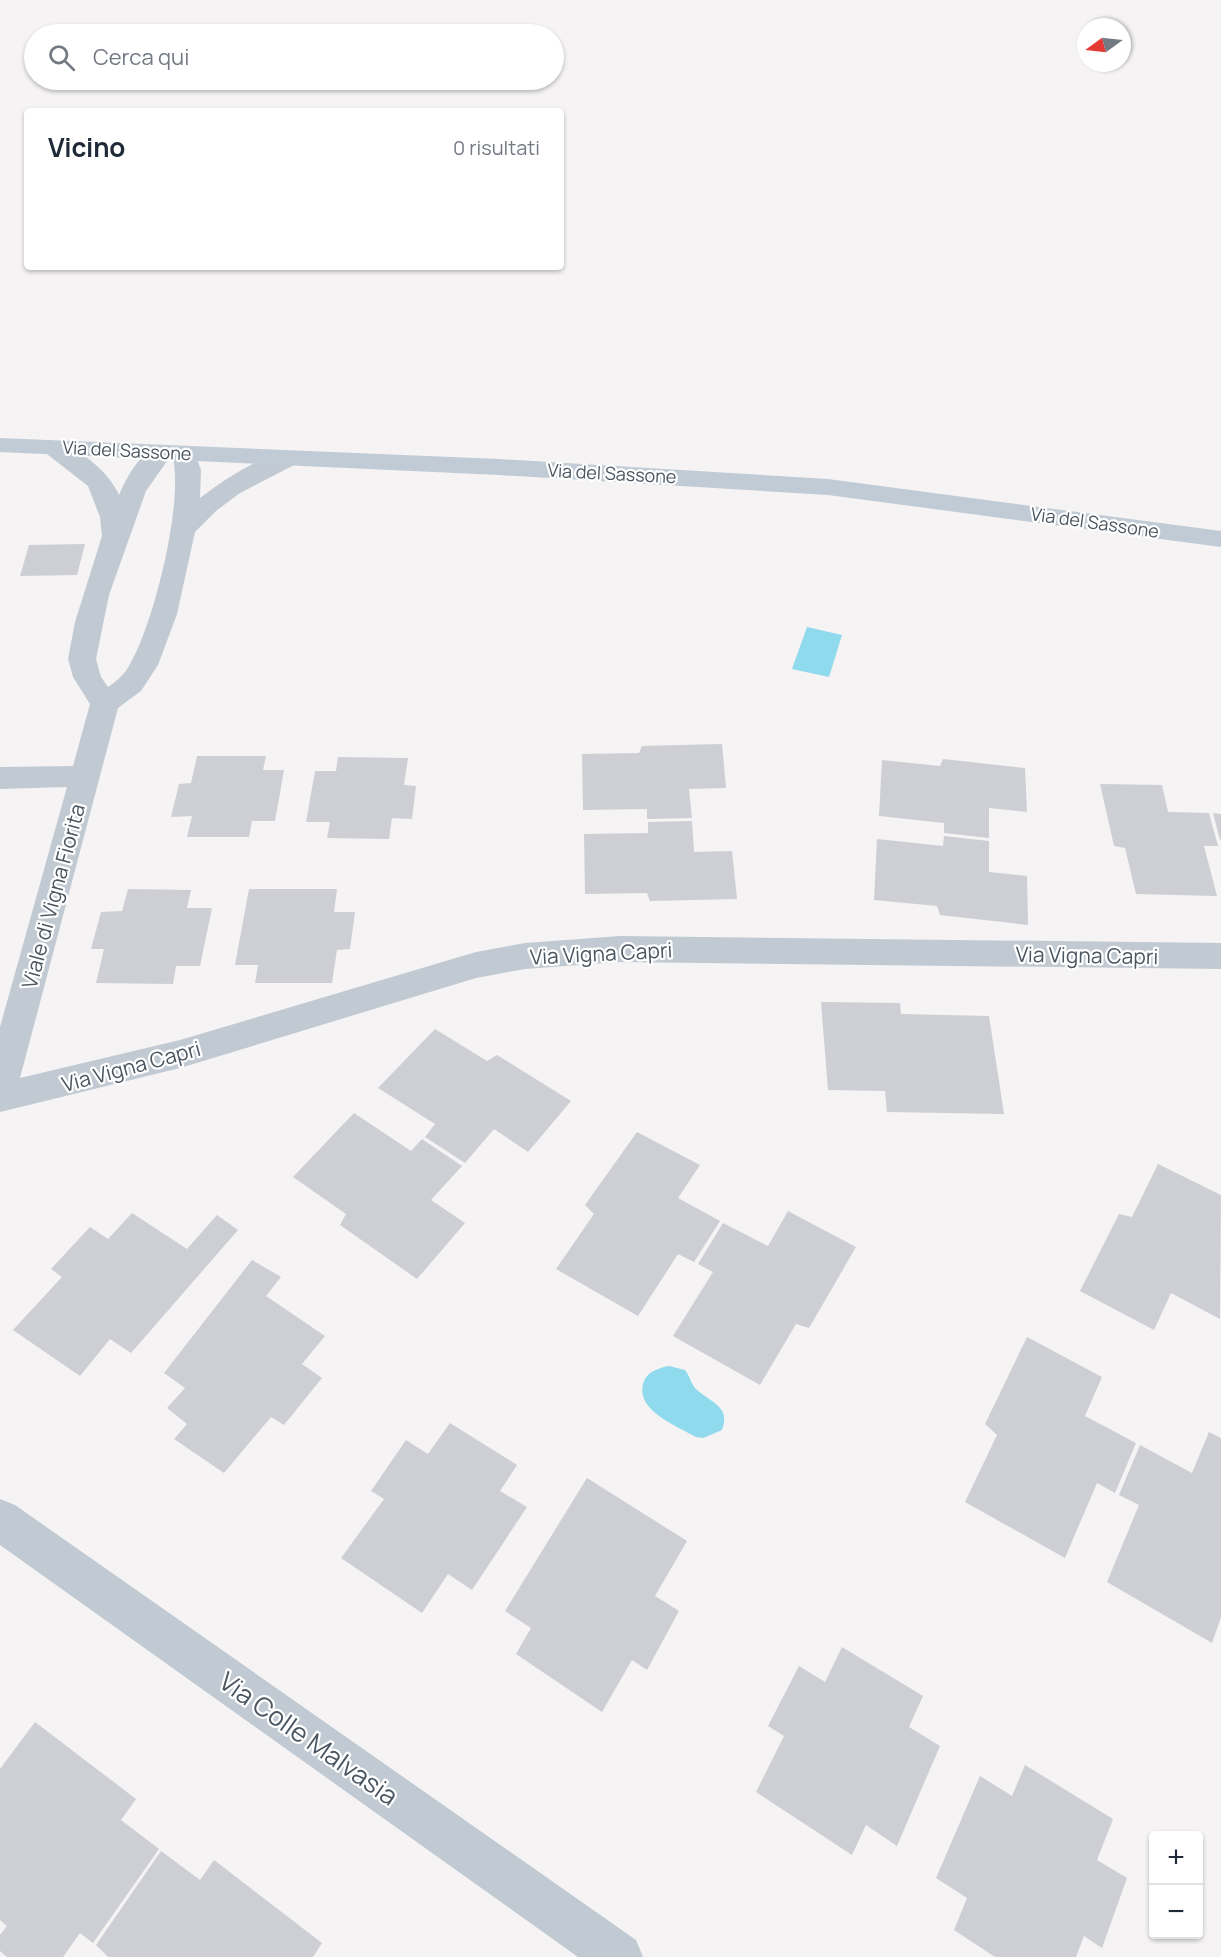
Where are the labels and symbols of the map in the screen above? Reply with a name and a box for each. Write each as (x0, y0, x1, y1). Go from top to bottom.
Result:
north arrow (1077, 18, 1131, 72)
street label: Via del Sassone (62, 435, 192, 465)
street label: Via del Sassone (547, 458, 677, 488)
street label: Via del Sassone (1029, 501, 1161, 543)
street label: Viale di Vigna Fiorita (15, 801, 91, 991)
street label: Via Vigna Capri (529, 935, 673, 971)
street label: Via Vigna Capri (1015, 940, 1159, 970)
street label: Via Vigna Capri (59, 1034, 203, 1098)
street label: Via Colle Malvasia (212, 1663, 406, 1813)

